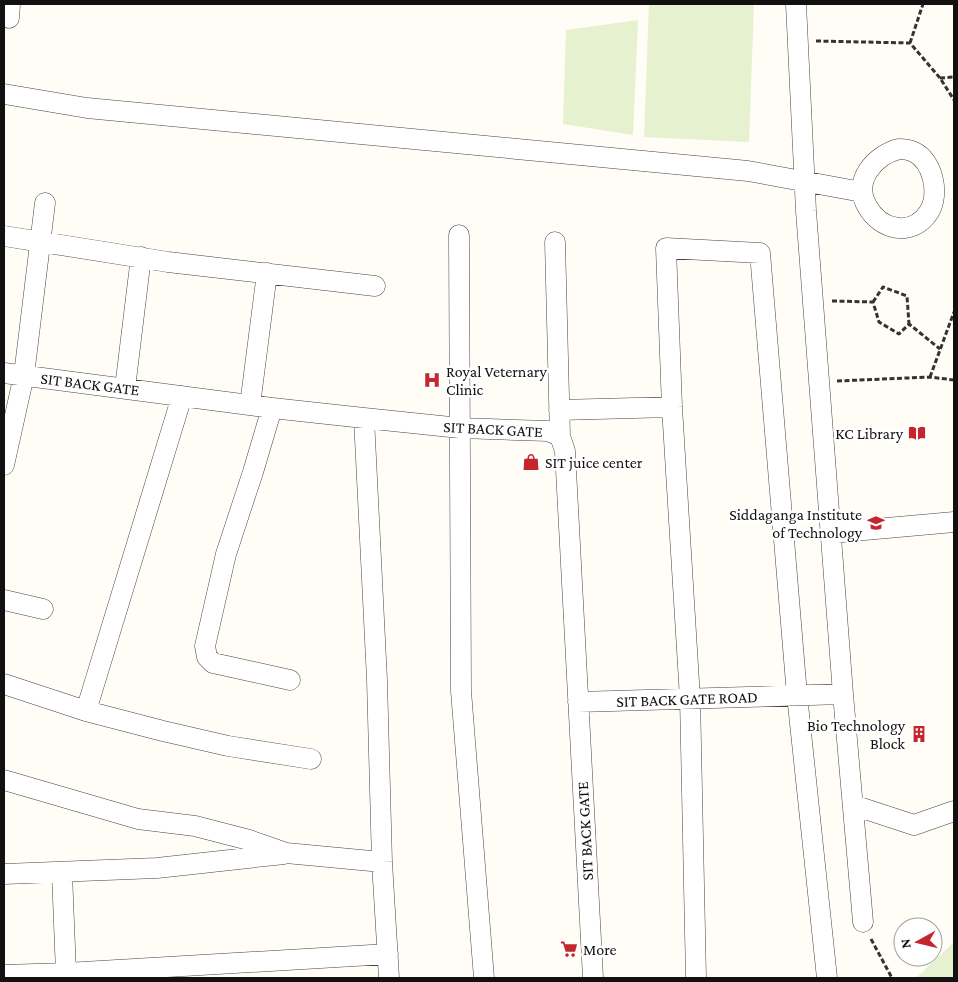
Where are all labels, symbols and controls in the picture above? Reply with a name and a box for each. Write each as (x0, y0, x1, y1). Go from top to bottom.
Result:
place label: Royal Veternary Clinic (446, 363, 548, 398)
street label: SIT BACK GATE (40, 370, 141, 399)
hospital icon: Royal Veternary Clinic (422, 370, 442, 390)
street label: SIT BACK GATE (443, 418, 543, 440)
library icon: KC Library (907, 423, 927, 443)
place label: KC Library (835, 425, 904, 443)
shop icon: SIT juice center (521, 452, 541, 472)
place label: SIT juice center (545, 454, 643, 472)
place label: Siddaganga Institute of Technology (729, 506, 863, 542)
school or university icon: Siddaganga Institute of Technology (866, 513, 886, 533)
street label: SIT BACK GATE ROAD (616, 688, 758, 710)
place label: Bio Technology Block (807, 717, 906, 752)
building icon: Bio Technology Block (909, 724, 929, 744)
street label: SIT BACK GATE (574, 781, 596, 881)
north arrow (893, 917, 943, 967)
text: N (896, 938, 914, 950)
supermarket icon: More (559, 939, 579, 959)
place label: More (583, 941, 617, 958)

